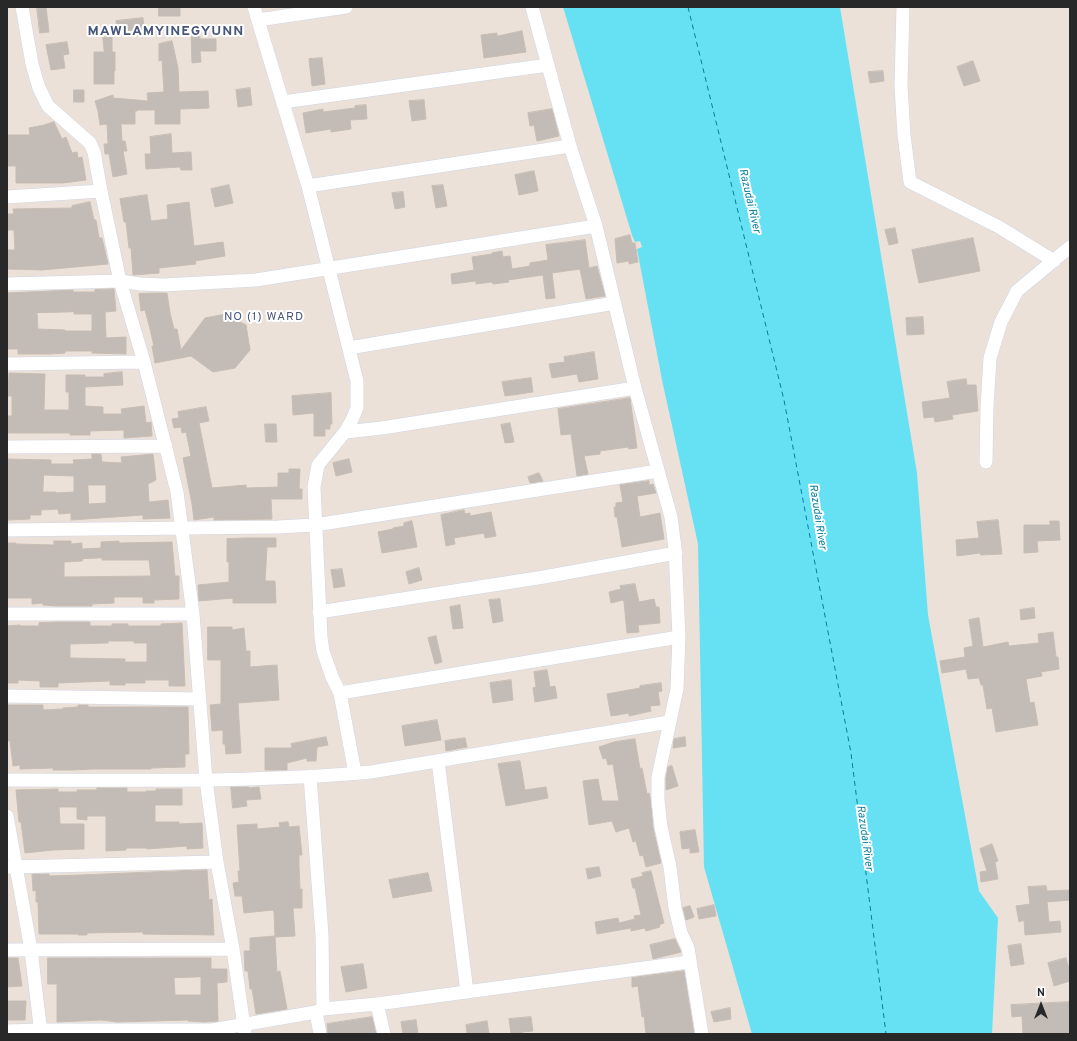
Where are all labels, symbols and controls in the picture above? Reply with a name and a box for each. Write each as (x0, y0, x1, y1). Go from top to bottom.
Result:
district label: MAWLAMYINEGYUNN (88, 24, 244, 40)
water label: Razudai River (735, 167, 763, 235)
district label: NO (1) WARD (224, 311, 304, 325)
water label: Razudai River (805, 483, 829, 551)
water label: Razudai River (853, 805, 875, 871)
north arrow (1021, 985, 1061, 1025)
text: N (1037, 986, 1045, 1000)

